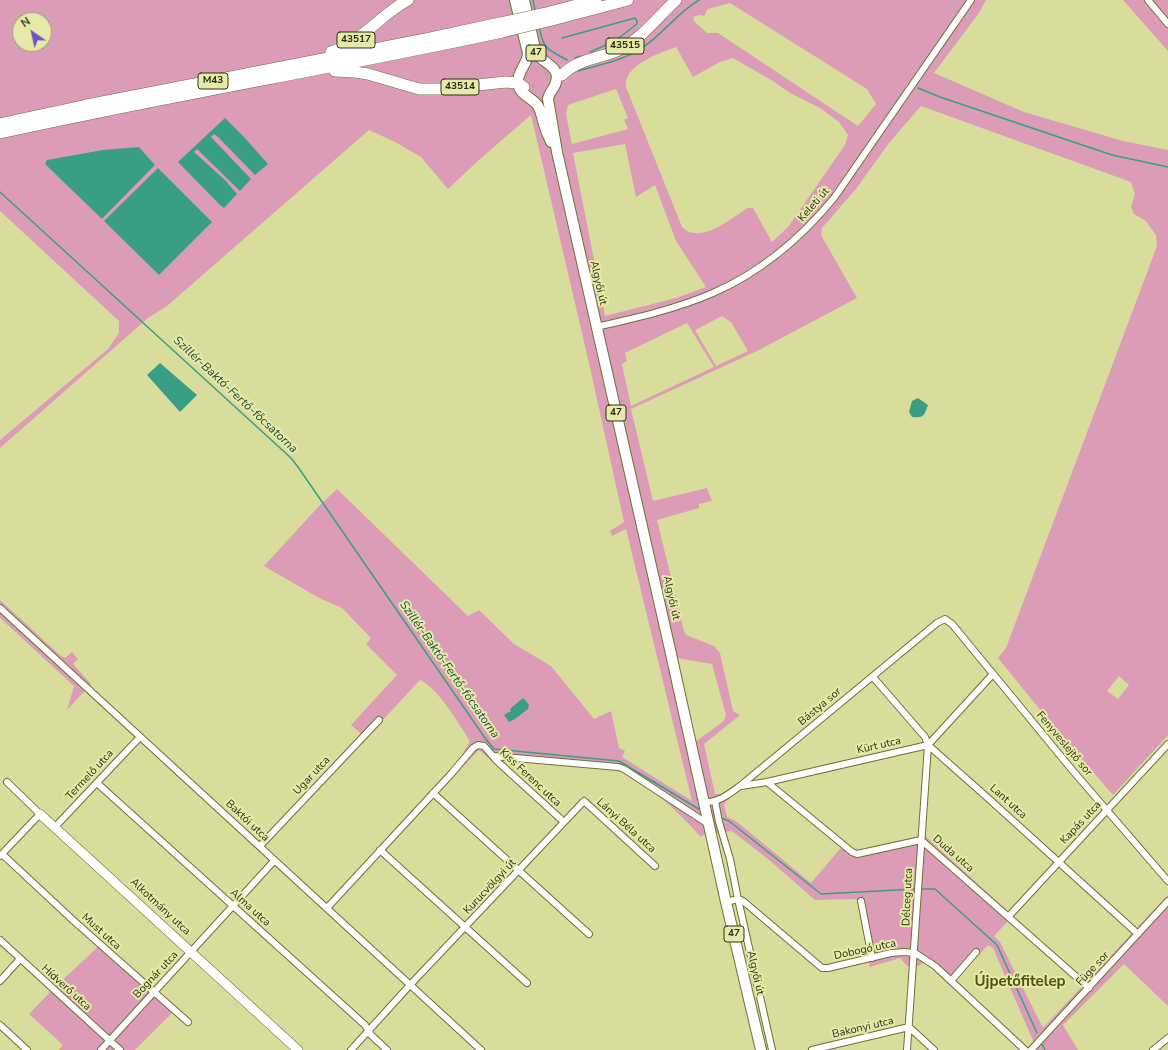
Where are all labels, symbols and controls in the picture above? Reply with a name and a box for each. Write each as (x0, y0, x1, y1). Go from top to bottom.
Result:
north arrow (12, 12, 52, 52)
text: N (18, 14, 33, 31)
road number: 43517 (337, 32, 375, 48)
road number: 43515 (606, 38, 644, 54)
road number: 47 (526, 45, 546, 61)
road number: M43 (198, 73, 228, 89)
road number: 43514 (441, 79, 479, 95)
street label: Keleti út (796, 185, 832, 225)
street label: Algyői út (587, 260, 609, 306)
water label: Szillér-Baktó-Fertő-főcsatorna (170, 334, 300, 456)
road number: 47 (606, 405, 626, 421)
street label: Algyői út (660, 575, 682, 621)
water label: Szillér-Baktó-Fertő-főcsatorna (396, 598, 502, 742)
street label: Bástya sor (796, 685, 844, 729)
street label: Fenyveslejtő sor (1033, 709, 1095, 779)
street label: Kürt utca (856, 735, 902, 757)
street label: Kiss Ferenc utca (497, 746, 563, 810)
street label: Termelő utca (63, 747, 117, 803)
street label: Ugar utca (291, 754, 333, 798)
street label: Lant utca (987, 782, 1029, 822)
street label: Lányi Béla utca (594, 796, 658, 856)
street label: Baktói utca (222, 797, 272, 845)
street label: Kapás utca (1058, 799, 1104, 847)
street label: Duda utca (930, 833, 976, 875)
street label: Kurucvölgyi út (461, 857, 519, 917)
street label: Délceg utca (900, 868, 916, 926)
street label: Alkotmány utca (127, 876, 193, 938)
street label: Alma utca (227, 886, 273, 930)
street label: Must utca (79, 911, 123, 953)
road number: 47 (724, 926, 744, 942)
street label: Dobogó utca (833, 937, 897, 963)
street label: Bognár utca (131, 949, 181, 1001)
street label: Füge sor (1074, 949, 1112, 989)
street label: Algyői út (744, 950, 766, 996)
street label: Hídverő utca (38, 962, 94, 1014)
district label: Újpetőfitelep (974, 973, 1066, 991)
street label: Bakonyi utca (831, 1015, 895, 1041)

